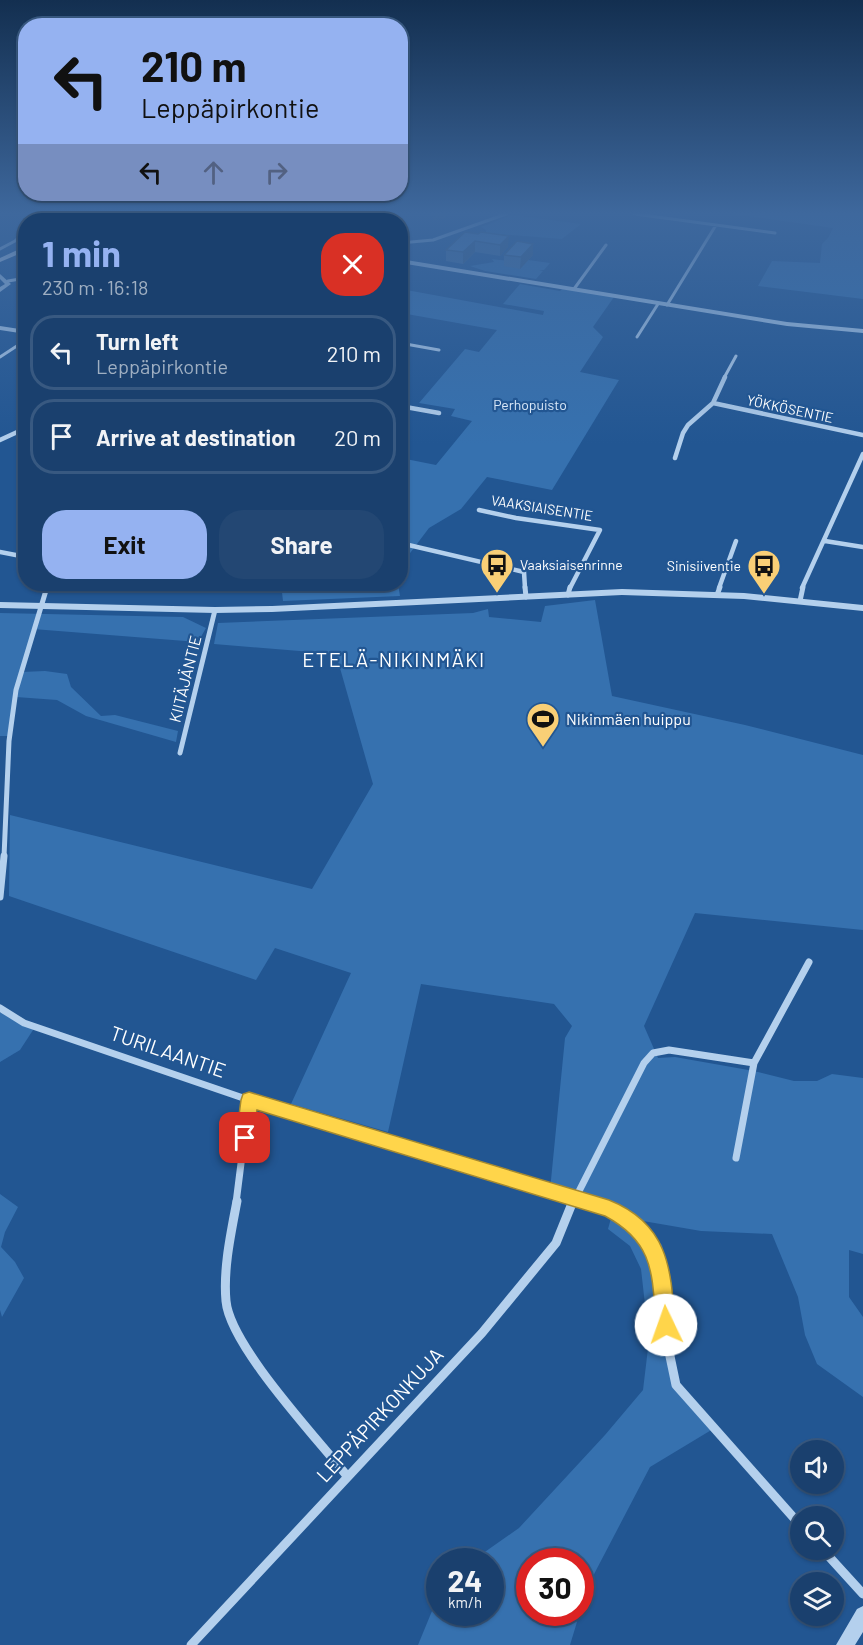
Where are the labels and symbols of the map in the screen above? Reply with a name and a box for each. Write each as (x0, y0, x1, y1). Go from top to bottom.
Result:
street label: YÖKKÖSENTIE (745, 391, 835, 426)
park label: Perhopuisto (493, 396, 567, 413)
street label: VAAKSIAISENTIE (490, 491, 594, 524)
bus stop icon: Vaaksiaisenrinne (479, 547, 515, 594)
bus stop icon: Sinisiiventie (746, 548, 782, 595)
place label: Vaaksiaisenrinne (520, 556, 623, 573)
place label: Sinisiiventie (667, 557, 741, 574)
street label: KIITÄJÄNTIE (165, 633, 204, 724)
district label: ETELÄ-NIKINMÄKI (302, 647, 486, 671)
sports icon: Nikinmäen huippu (525, 701, 561, 748)
place label: Nikinmäen huippu (566, 709, 691, 728)
street label: TURILAANTIE (107, 1020, 229, 1082)
pin (219, 1112, 270, 1163)
position arrow (634, 1293, 698, 1357)
street label: LEPPÄPIRKONKUJA (311, 1342, 448, 1486)
speed limit sign: 30 (516, 1548, 594, 1626)

